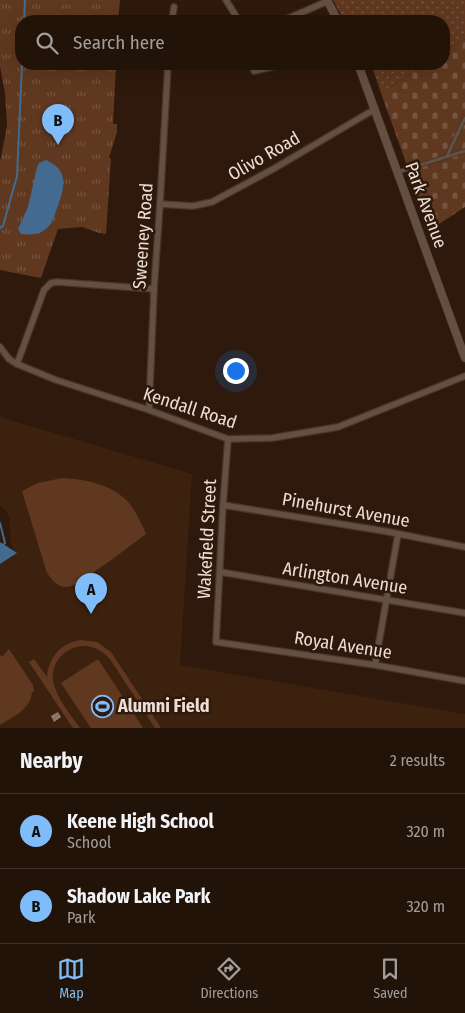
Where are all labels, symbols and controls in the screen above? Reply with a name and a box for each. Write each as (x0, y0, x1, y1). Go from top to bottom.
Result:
search box (15, 15, 450, 70)
icon: search (33, 29, 61, 57)
text: Search here (73, 31, 165, 54)
pin: B (42, 104, 74, 145)
street label: Olivo Road (224, 127, 304, 185)
street label: Park Avenue (400, 159, 452, 251)
street label: Sweeney Road (128, 182, 158, 290)
your location (223, 358, 249, 384)
street label: Kendall Road (140, 383, 240, 433)
street label: Wakefield Street (193, 478, 221, 599)
street label: Pinehurst Avenue (280, 488, 412, 532)
street label: Arlington Avenue (281, 557, 409, 599)
pin: A (75, 573, 107, 614)
street label: Royal Avenue (293, 626, 393, 664)
sports icon: Alumni Field (90, 694, 114, 718)
place label: Alumni Field (117, 695, 210, 717)
text: Nearby (20, 748, 82, 774)
text: 2 results (390, 751, 445, 770)
text: Keene High School (67, 810, 214, 833)
text: A (32, 822, 40, 841)
text: 320 m (406, 822, 445, 841)
text: School (67, 833, 111, 852)
text: Shadow Lake Park (67, 885, 210, 908)
text: B (32, 897, 40, 916)
text: 320 m (406, 897, 445, 916)
text: Park (67, 908, 95, 927)
tab: Map (57, 955, 85, 1002)
tab: Directions (200, 955, 258, 1002)
tab: Saved (373, 955, 408, 1002)

